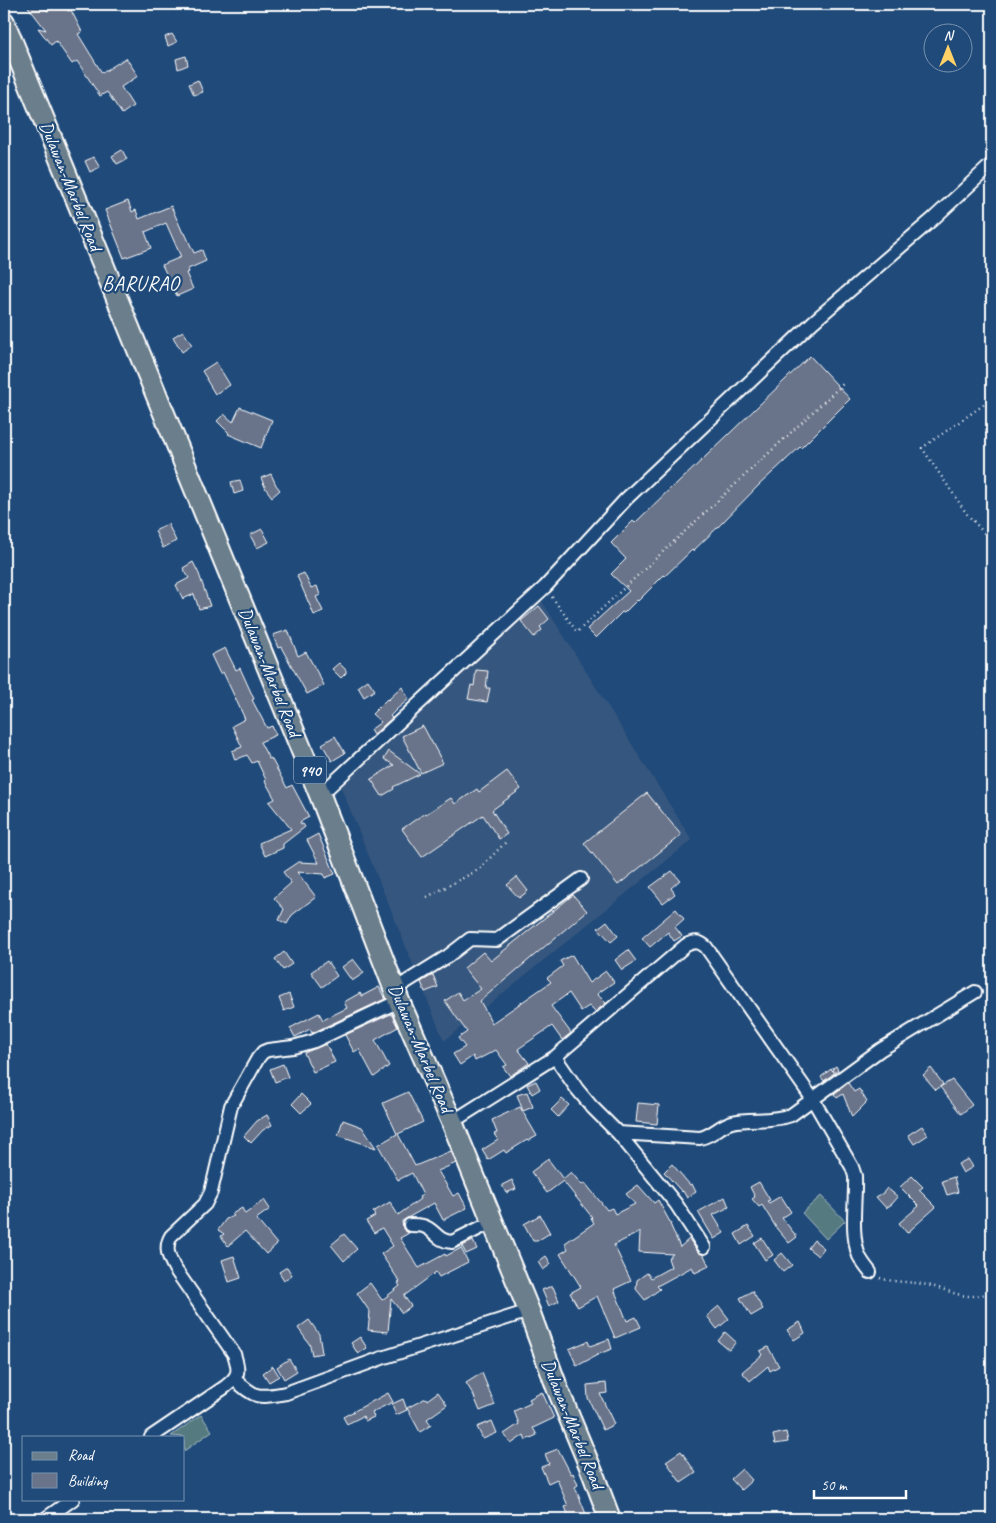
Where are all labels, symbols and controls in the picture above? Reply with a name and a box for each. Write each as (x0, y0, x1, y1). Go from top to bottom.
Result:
north arrow (924, 22, 974, 72)
text: N (944, 27, 955, 44)
street label: Dulawan-Marbel Road (35, 118, 108, 256)
district label: BARURAO (102, 271, 181, 296)
street label: Dulawan-Marbel Road (234, 604, 307, 742)
road number: 940 (294, 756, 326, 784)
street label: Dulawan-Marbel Road (384, 980, 459, 1118)
street label: Dulawan-Marbel Road (537, 1356, 610, 1494)
legend (22, 1436, 185, 1500)
text: Road (68, 1446, 95, 1465)
scale bar (814, 1468, 906, 1500)
text: Building (68, 1472, 108, 1491)
text: 50 m (821, 1476, 848, 1495)

